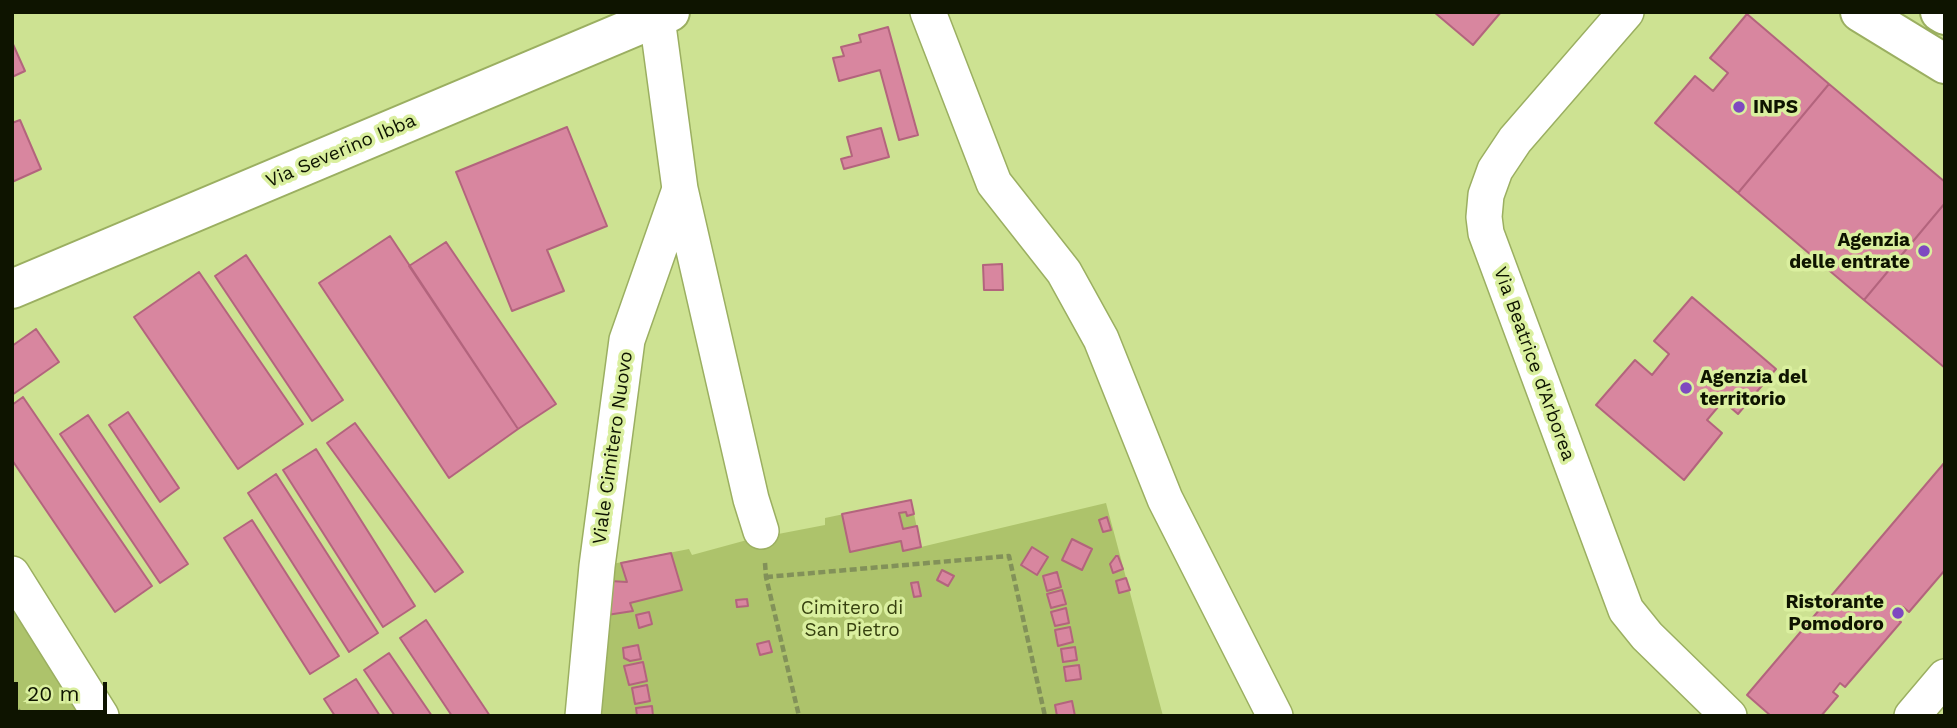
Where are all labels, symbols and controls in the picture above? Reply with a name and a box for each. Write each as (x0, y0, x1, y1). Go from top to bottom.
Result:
place label: INPS (1753, 96, 1798, 118)
marker: INPS (1731, 99, 1747, 115)
street label: Via Severino Ibba (263, 109, 419, 193)
place label: Agenzia delle entrate (1789, 229, 1910, 273)
marker: Agenzia delle entrate (1916, 243, 1932, 259)
street label: Via Beatrice d'Arborea (1488, 264, 1580, 464)
street label: Viale Cimitero Nuovo (588, 350, 638, 546)
place label: Agenzia del territorio (1700, 366, 1807, 410)
marker: Agenzia del territorio (1678, 380, 1694, 396)
place label: Ristorante Pomodoro (1786, 591, 1884, 635)
park label: Cimitero di San Pietro (801, 597, 903, 641)
marker: Ristorante Pomodoro (1890, 605, 1906, 621)
scale bar (18, 668, 110, 712)
text: 20 m (27, 681, 79, 706)

